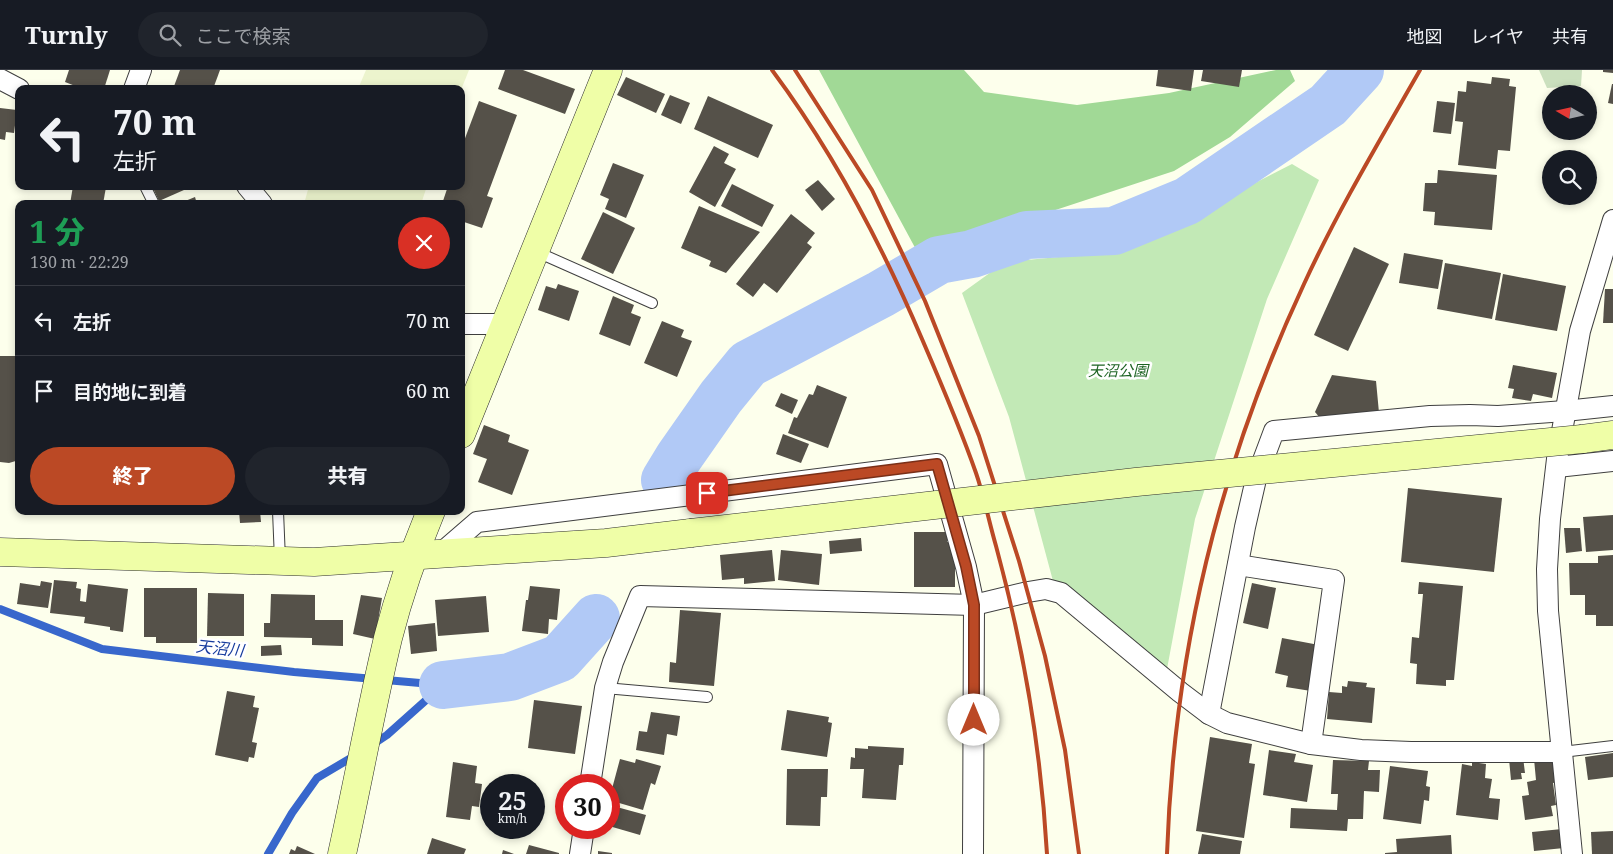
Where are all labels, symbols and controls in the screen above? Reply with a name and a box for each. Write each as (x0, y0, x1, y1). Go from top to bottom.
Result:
search box (138, 12, 488, 57)
text: Turnly (25, 18, 108, 51)
icon: search (156, 21, 184, 49)
text: ここで検索 (196, 23, 291, 49)
text: 地図 (1407, 24, 1443, 48)
text: レイヤ (1471, 24, 1524, 48)
text: 共有 (1552, 24, 1588, 48)
north arrow (1542, 85, 1598, 140)
map controls (1542, 85, 1597, 205)
text: 70 m (113, 98, 196, 145)
icon: left (30, 105, 95, 170)
text: 左折 (113, 145, 157, 175)
button: search (1542, 150, 1597, 205)
text: 1 分 (30, 211, 85, 252)
button: close (398, 217, 450, 269)
text: 130 m · 22:29 (30, 251, 129, 273)
icon: left (30, 307, 58, 335)
text: 70 m (406, 308, 450, 334)
text: 左折 (73, 309, 111, 335)
park label: 天沼公園 (1088, 360, 1150, 380)
icon: arrive (30, 377, 58, 405)
text: 60 m (406, 378, 450, 404)
text: 目的地に到着 (73, 379, 187, 405)
button: 終了 (30, 447, 235, 505)
button: 共有 (245, 447, 450, 505)
pin (686, 472, 728, 514)
icon: arrive (693, 479, 721, 507)
water label: 天沼川 (195, 635, 247, 662)
position arrow (947, 693, 999, 745)
speed limit sign: 30 (555, 774, 620, 839)
text: 25 (498, 783, 527, 817)
text: km/h (498, 810, 527, 827)

